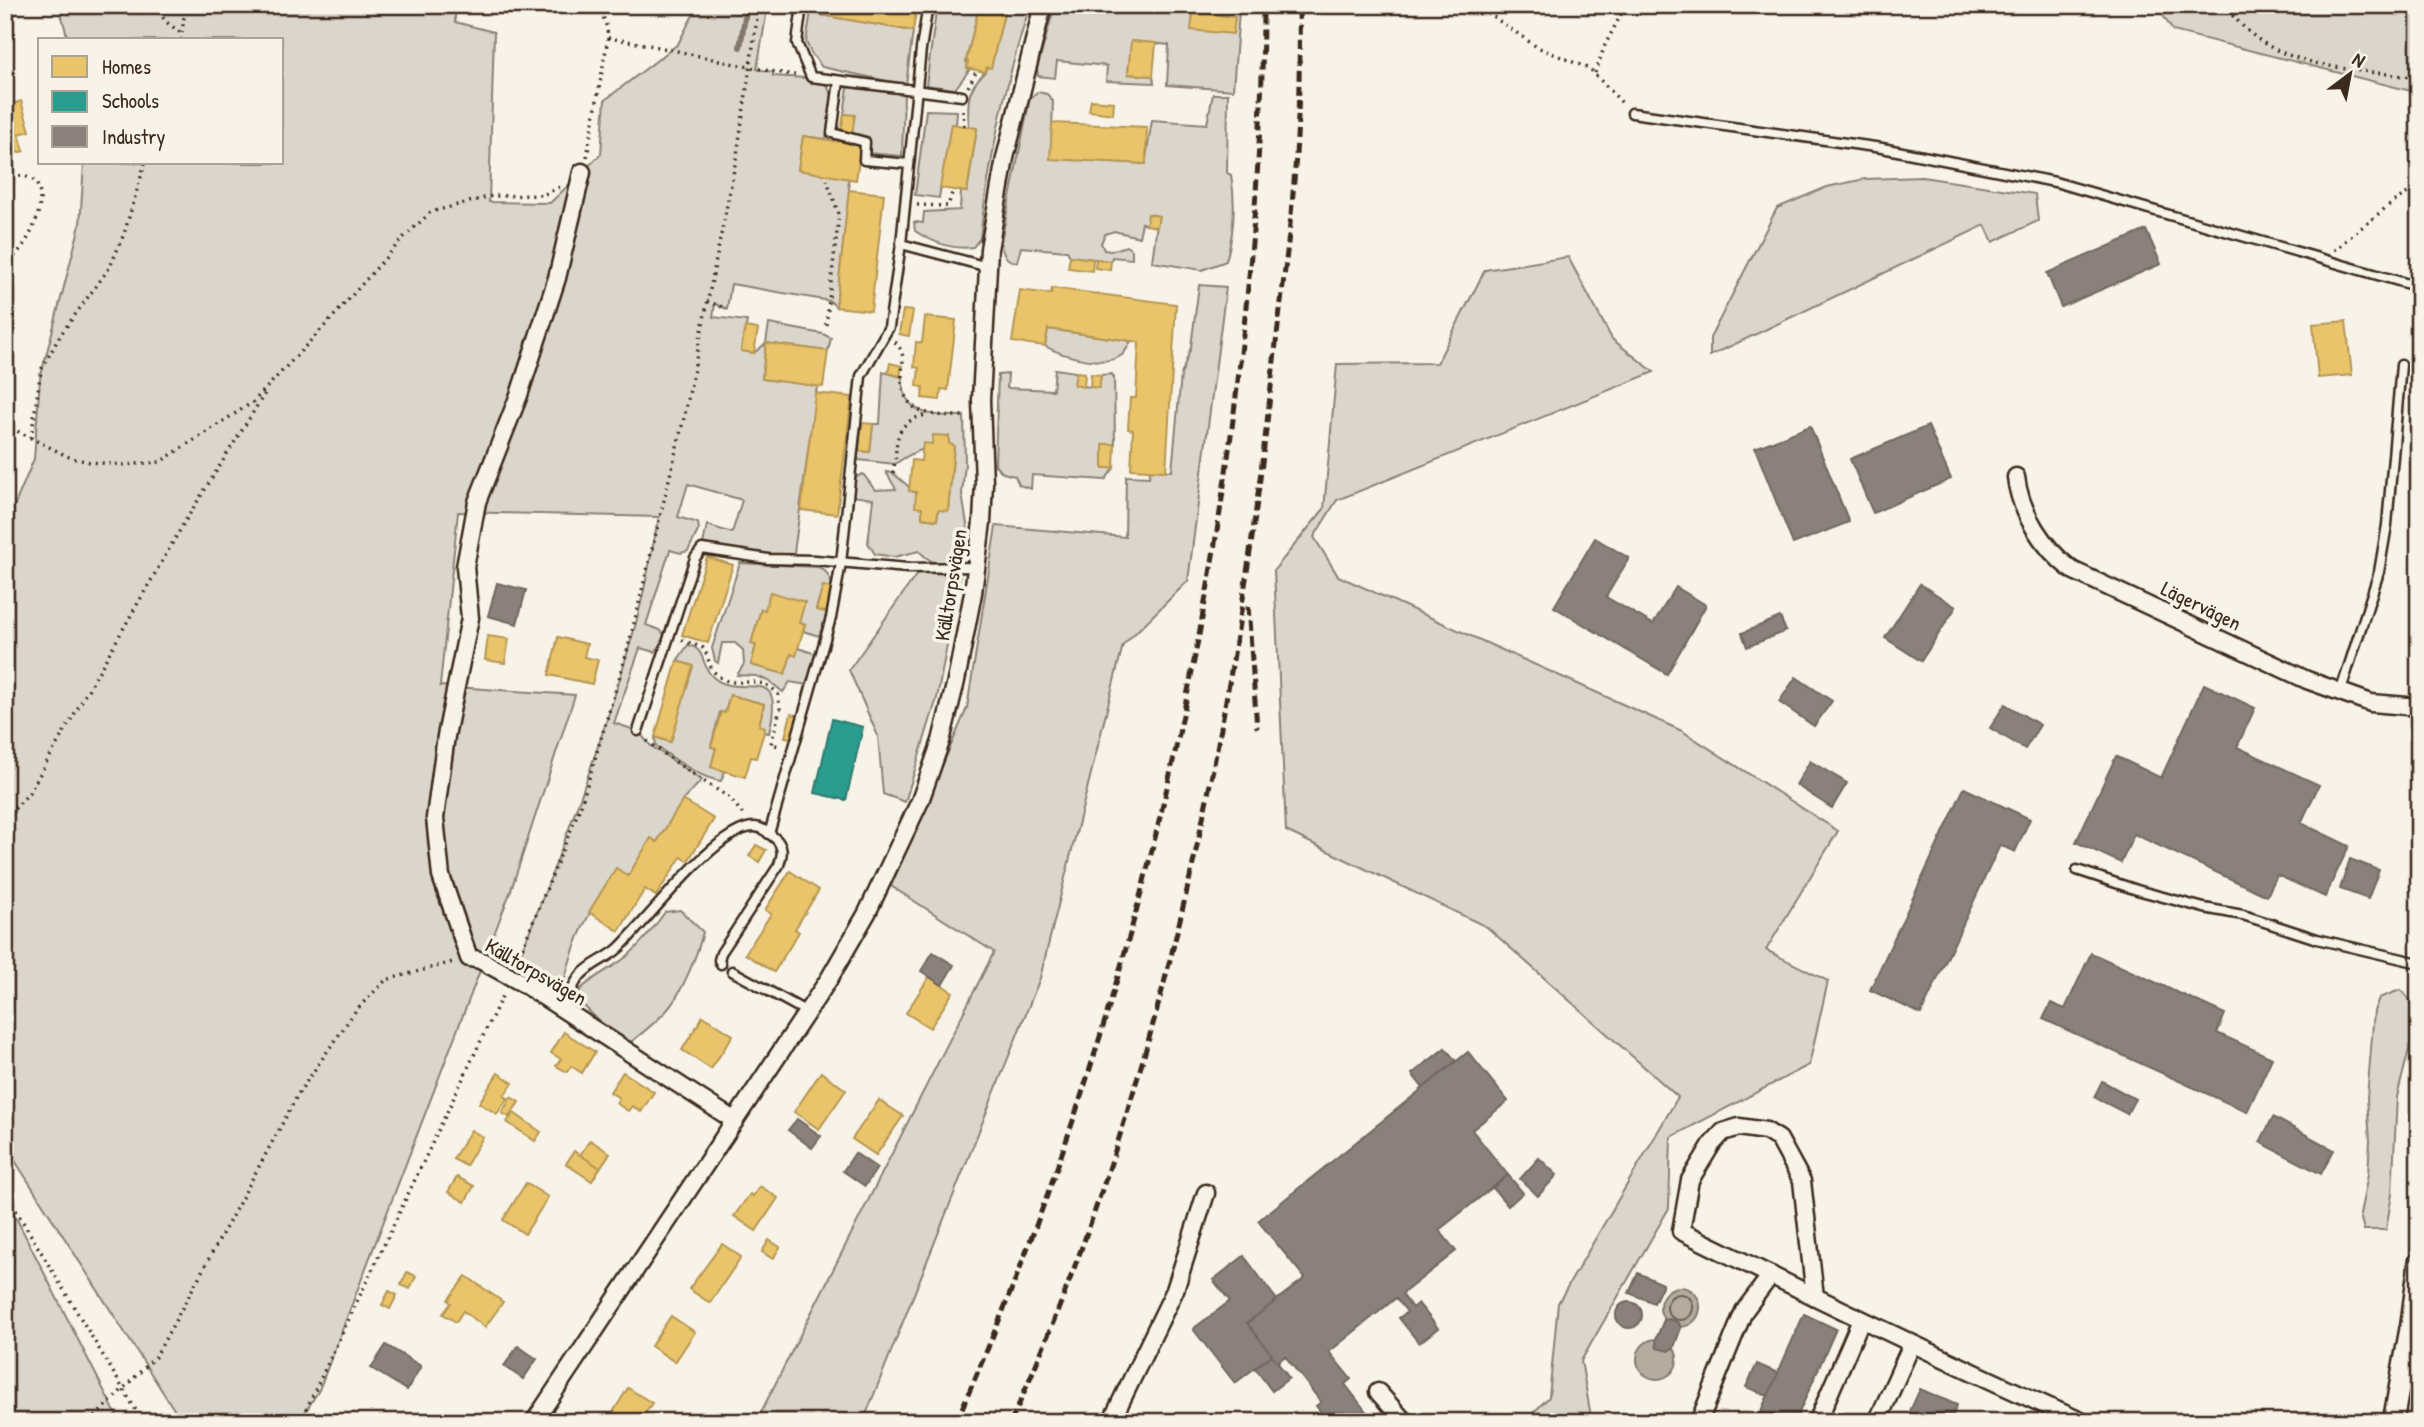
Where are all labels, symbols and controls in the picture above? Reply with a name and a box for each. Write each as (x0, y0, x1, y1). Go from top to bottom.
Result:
legend (38, 38, 284, 164)
north arrow (2316, 38, 2386, 108)
text: N (2348, 46, 2370, 73)
text: Homes (102, 52, 151, 81)
text: Schools (102, 86, 159, 115)
text: Industry (102, 122, 165, 151)
street label: Källtorpsvägen (927, 527, 974, 643)
street label: Lägervägen (2156, 574, 2246, 637)
street label: Källtorpsvägen (480, 931, 592, 1012)

